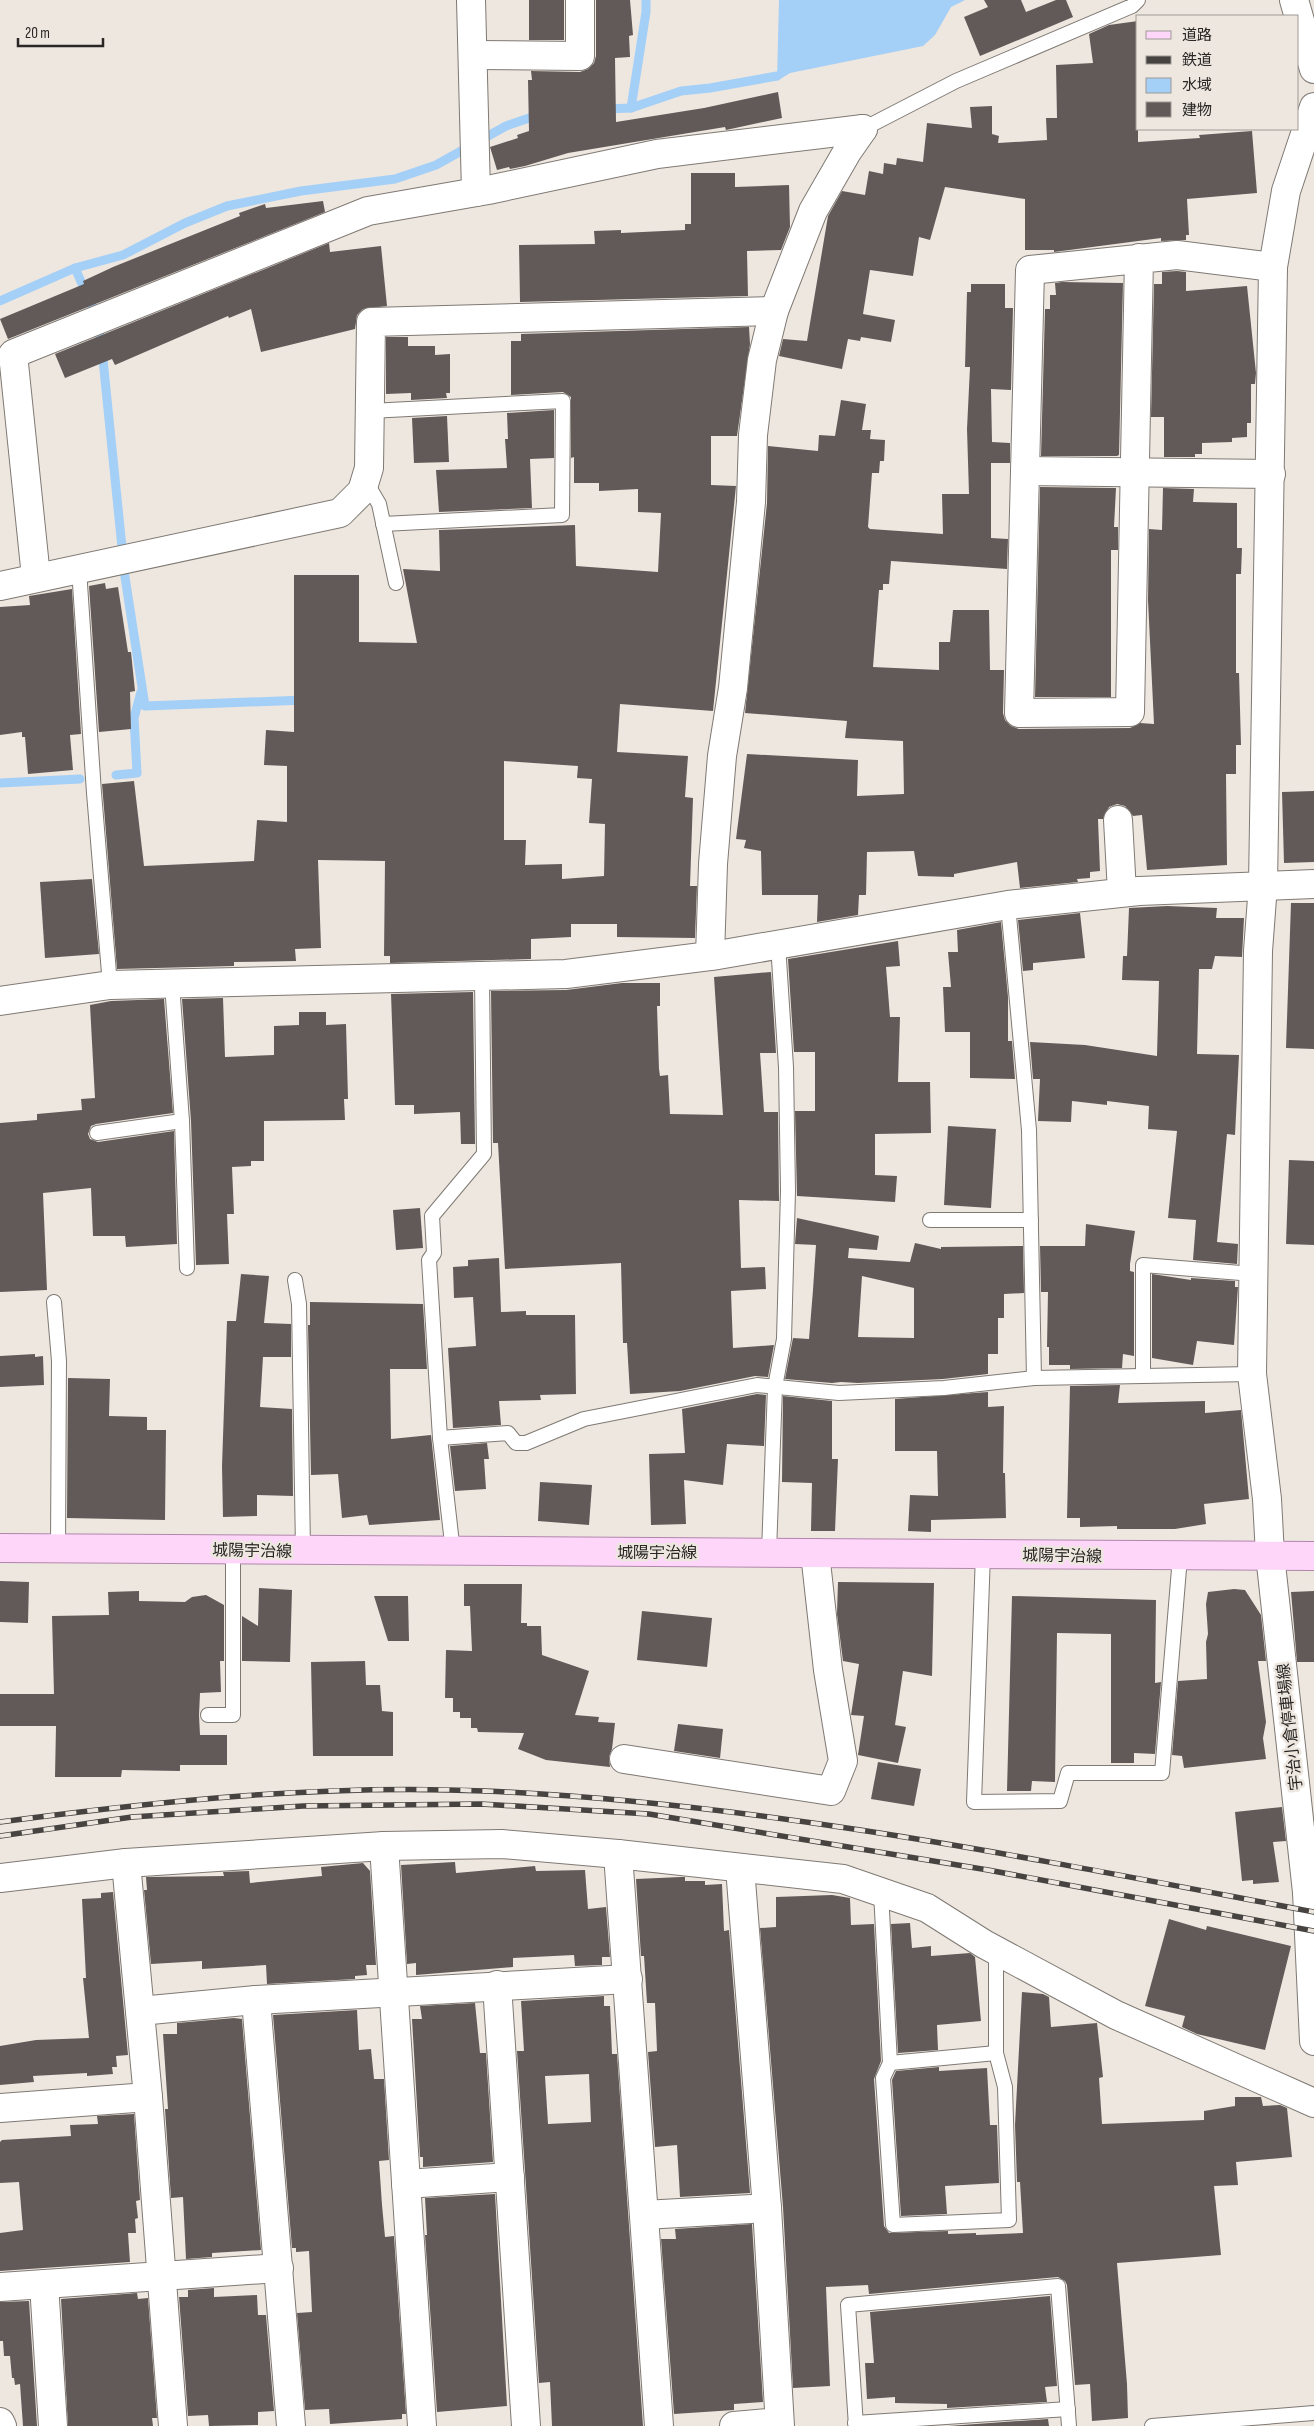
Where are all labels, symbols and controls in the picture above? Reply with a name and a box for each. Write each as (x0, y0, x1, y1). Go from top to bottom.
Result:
scale bar (18, 15, 102, 47)
legend (1136, 15, 1299, 130)
text: 20 m (25, 24, 50, 43)
text: 道路 (1182, 26, 1212, 45)
text: 鉄道 (1182, 51, 1212, 70)
text: 水域 (1182, 76, 1212, 95)
text: 建物 (1182, 101, 1212, 120)
street label: 城陽宇治線 (212, 1541, 292, 1562)
street label: 城陽宇治線 (617, 1544, 697, 1563)
street label: 城陽宇治線 (1022, 1546, 1102, 1567)
street label: 宇治小倉停車場線 (1274, 1662, 1307, 1791)

